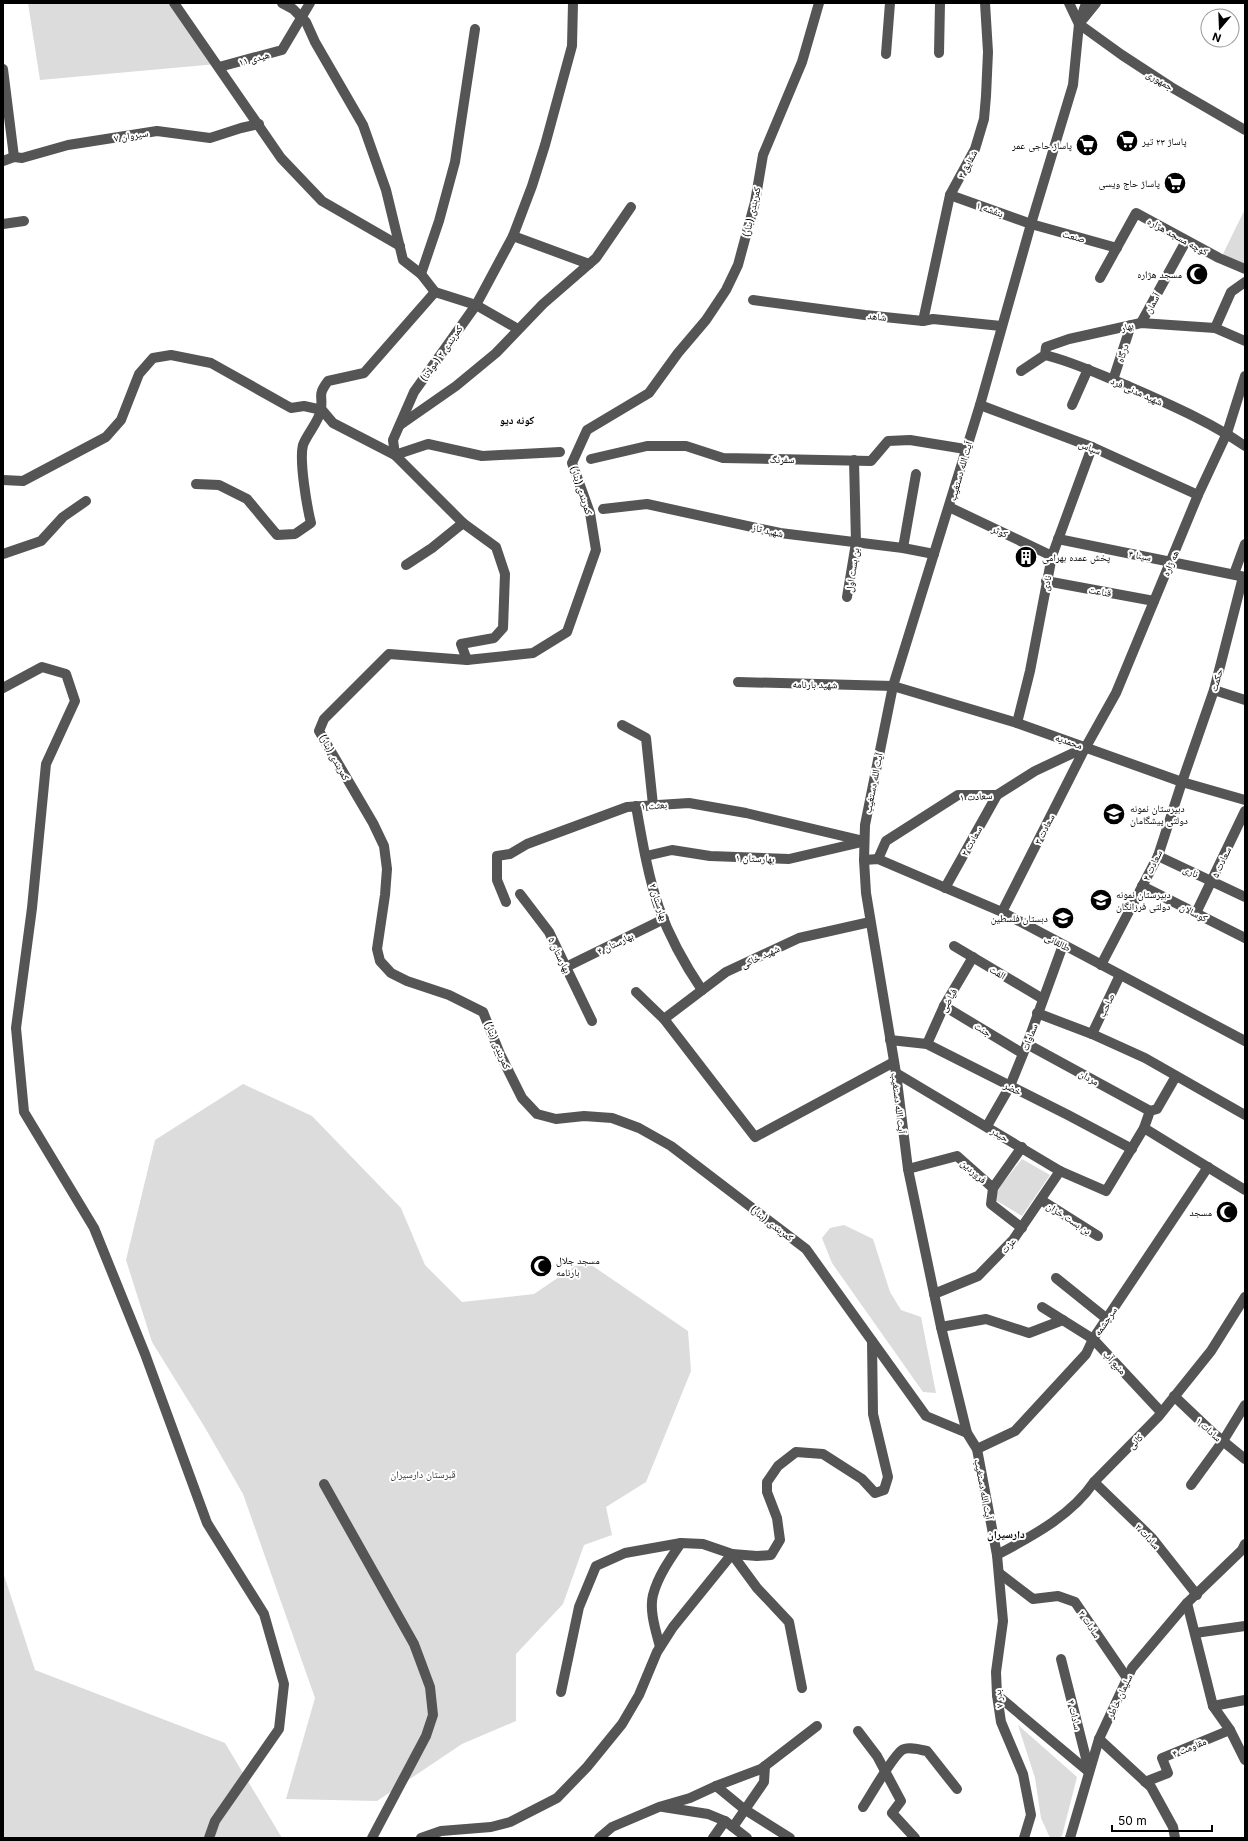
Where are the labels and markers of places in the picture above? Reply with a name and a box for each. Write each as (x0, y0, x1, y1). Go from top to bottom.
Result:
supermarket icon: پاساژ ۲۳ تیر (1114, 128, 1140, 154)
supermarket icon: پاساژ حاجی عمر (1074, 132, 1100, 158)
place label: پاساژ ۲۳ تیر (1141, 135, 1187, 148)
place label: پاساژ حاجی عمر (1011, 139, 1072, 152)
supermarket icon: پاساژ حاج ویسی (1162, 170, 1188, 196)
place label: پاساژ حاج ویسی (1099, 177, 1160, 190)
mosque icon: مسجد هژاره (1184, 261, 1210, 287)
place label: مسجد هژاره (1137, 268, 1182, 280)
building icon: پخش عمده بهرامی (1013, 544, 1039, 570)
place label: پخش عمده بهرامی (1042, 551, 1110, 564)
school or university icon: دبیرستان نمونه دولتی پیشگامان (1101, 801, 1127, 827)
place label: دبیرستان نمونه دولتی پیشگامان (1130, 802, 1188, 827)
school or university icon: دبیرستان نمونه دولتی فرزانگان (1088, 887, 1114, 913)
place label: دبیرستان نمونه دولتی فرزانگان (1116, 888, 1171, 913)
school or university icon: دبستان فلسطین (1050, 905, 1076, 931)
place label: دبستان فلسطین (991, 912, 1048, 925)
mosque icon: مسجد (1214, 1199, 1240, 1225)
place label: مسجد (1189, 1206, 1212, 1218)
mosque icon: مسجد جلال بارنامه (528, 1253, 554, 1279)
place label: مسجد جلال بارنامه (556, 1254, 600, 1278)

